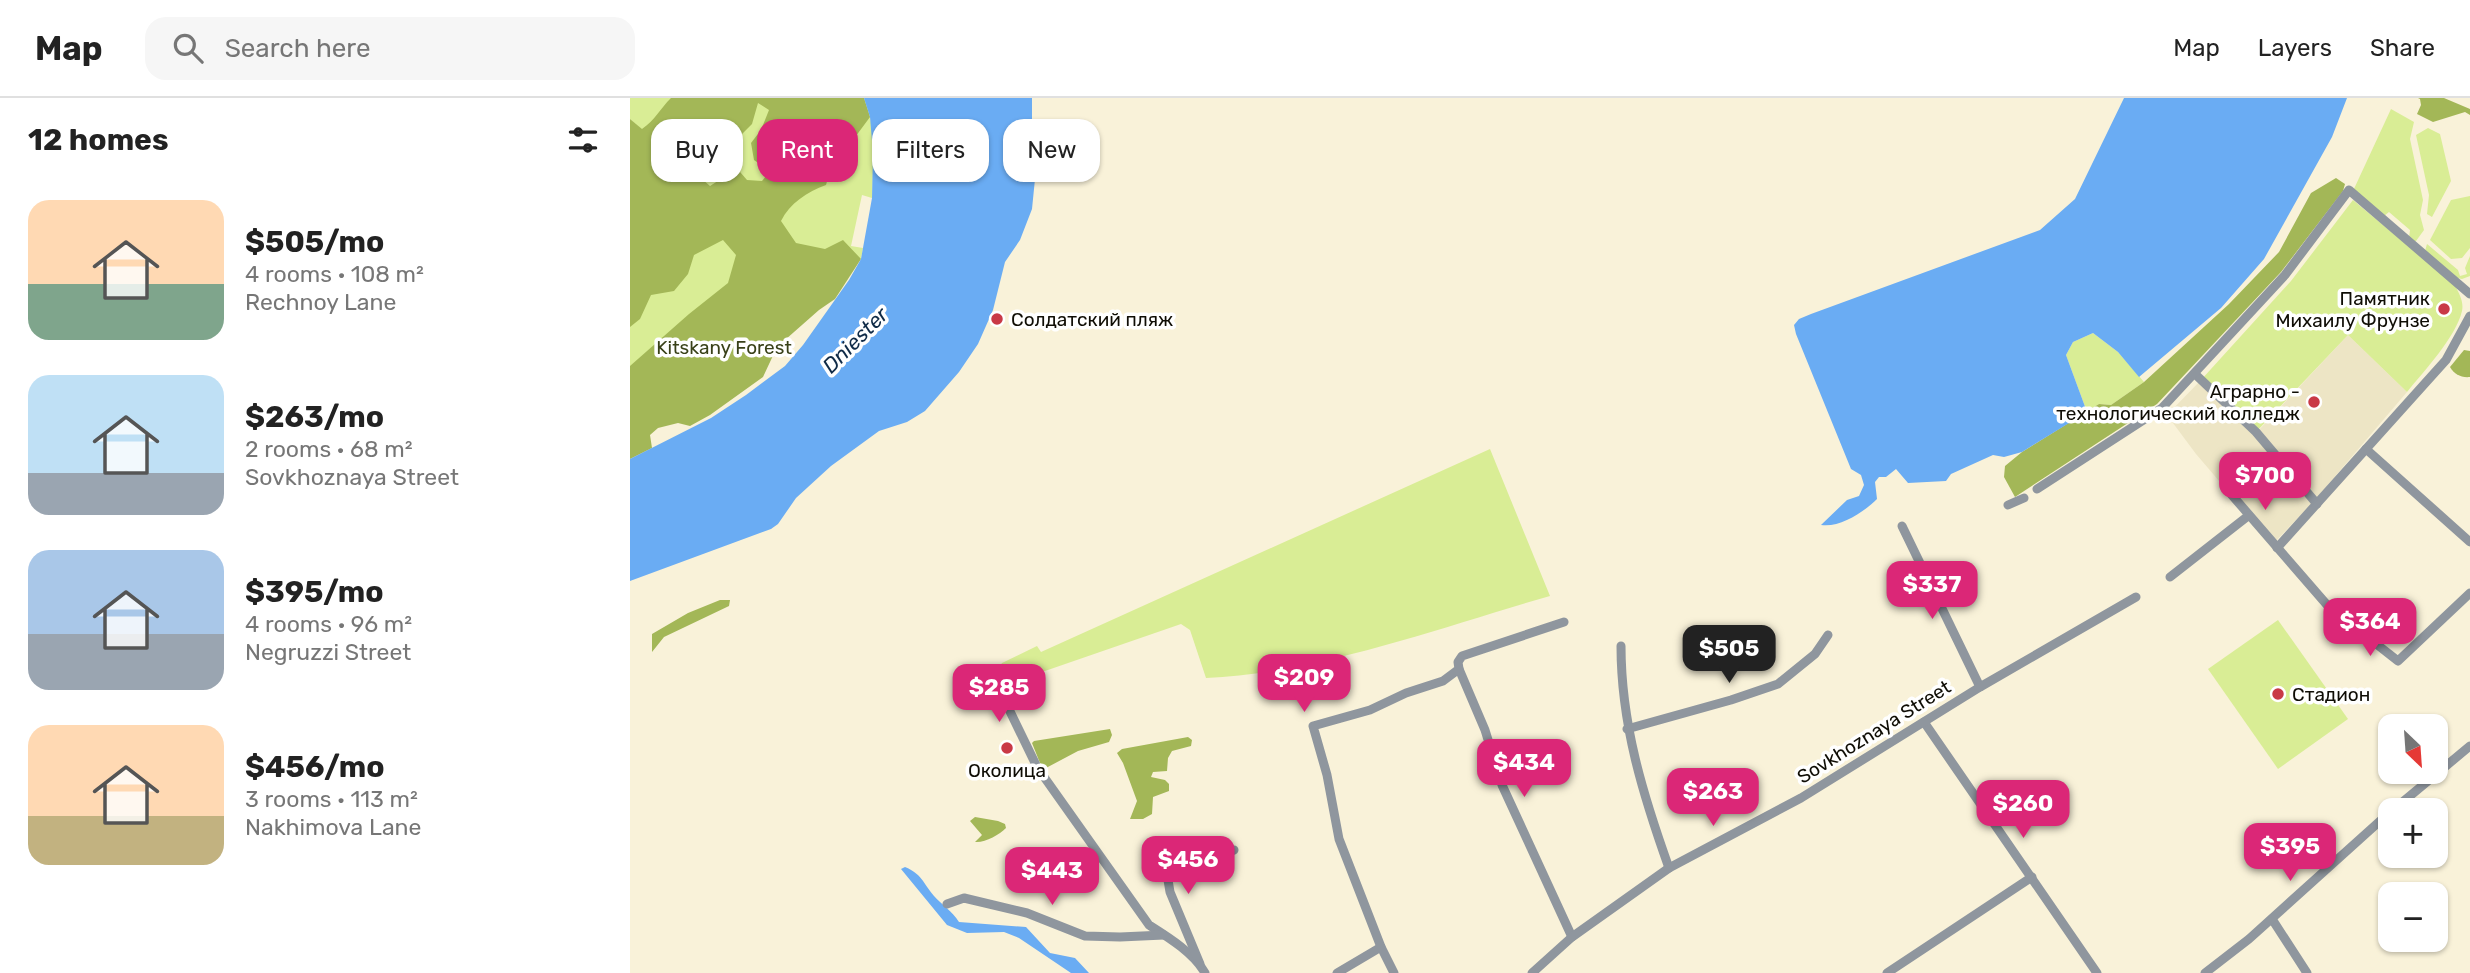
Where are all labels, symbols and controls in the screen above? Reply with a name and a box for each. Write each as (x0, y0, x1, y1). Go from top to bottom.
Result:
search box (145, 17, 635, 80)
text: Map (35, 29, 103, 68)
icon: search (169, 29, 207, 67)
text: Search here (225, 33, 370, 64)
text: Map (2173, 34, 2220, 62)
text: Layers (2258, 34, 2332, 62)
text: Share (2370, 34, 2435, 62)
chip: Buy (651, 119, 743, 182)
chip: Rent (757, 119, 858, 182)
chip: Filters (872, 119, 989, 182)
chip: New (1003, 119, 1100, 182)
icon: filters (564, 121, 602, 159)
text: 12 homes (28, 122, 169, 158)
text: $505/mo (245, 224, 384, 260)
icon: home (84, 228, 168, 312)
text: 4 rooms · 108 m² (245, 260, 424, 288)
place label: Памятник Михаилу Фрунзе (2275, 287, 2430, 332)
text: Rechnoy Lane (245, 288, 396, 316)
water label: Dniester (817, 301, 894, 378)
marker: Памятник Михаилу Фрунзе (2436, 301, 2452, 317)
place label: Солдатский пляж (1011, 308, 1173, 331)
marker: Солдатский пляж (989, 311, 1005, 327)
park label: Kitskany Forest (656, 336, 792, 359)
place label: Аграрно - технологический колледж (2056, 380, 2300, 425)
marker: Аграрно - технологический колледж (2306, 394, 2322, 410)
text: $263/mo (245, 399, 384, 435)
icon: home (84, 403, 168, 487)
text: 2 rooms · 68 m² (245, 435, 413, 463)
pin: $700 (2224, 452, 2306, 512)
text: $700 (2235, 461, 2295, 489)
text: Sovkhoznaya Street (245, 463, 459, 491)
pin: $337 (1891, 561, 1973, 621)
text: $337 (1903, 570, 1961, 598)
text: $395/mo (245, 574, 384, 610)
icon: home (84, 578, 168, 662)
pin: $364 (2329, 598, 2411, 658)
text: $364 (2339, 607, 2401, 635)
text: 4 rooms · 96 m² (245, 610, 412, 638)
pin: $505 (1688, 626, 1770, 685)
text: $505 (1699, 634, 1759, 662)
text: Negruzzi Street (245, 638, 411, 666)
pin: $209 (1263, 654, 1345, 714)
text: $209 (1274, 663, 1334, 691)
pin: $285 (958, 664, 1040, 724)
text: $285 (969, 673, 1029, 701)
street label: Sovkhoznaya Street (1793, 675, 1956, 789)
place label: Стадион (2292, 683, 2370, 706)
marker: Стадион (2270, 686, 2286, 702)
north arrow (2378, 714, 2448, 784)
map controls (2378, 714, 2448, 952)
marker: Околица (999, 740, 1015, 756)
pin: $434 (1483, 740, 1565, 799)
text: $434 (1493, 748, 1555, 776)
text: $456/mo (245, 749, 385, 785)
icon: home (84, 753, 168, 837)
place label: Околица (968, 759, 1046, 782)
pin: $263 (1672, 768, 1754, 828)
text: $263 (1683, 777, 1743, 805)
pin: $260 (1982, 780, 2064, 840)
text: 3 rooms · 113 m² (245, 785, 418, 813)
text: $260 (1993, 789, 2053, 817)
button: + (2378, 798, 2448, 868)
text: Nakhimova Lane (245, 813, 421, 841)
pin: $395 (2249, 824, 2331, 883)
text: $395 (2260, 832, 2320, 860)
pin: $456 (1147, 836, 1229, 896)
text: $456 (1158, 845, 1218, 873)
pin: $443 (1011, 848, 1093, 907)
text: $443 (1021, 856, 1083, 884)
button: − (2378, 882, 2448, 952)

